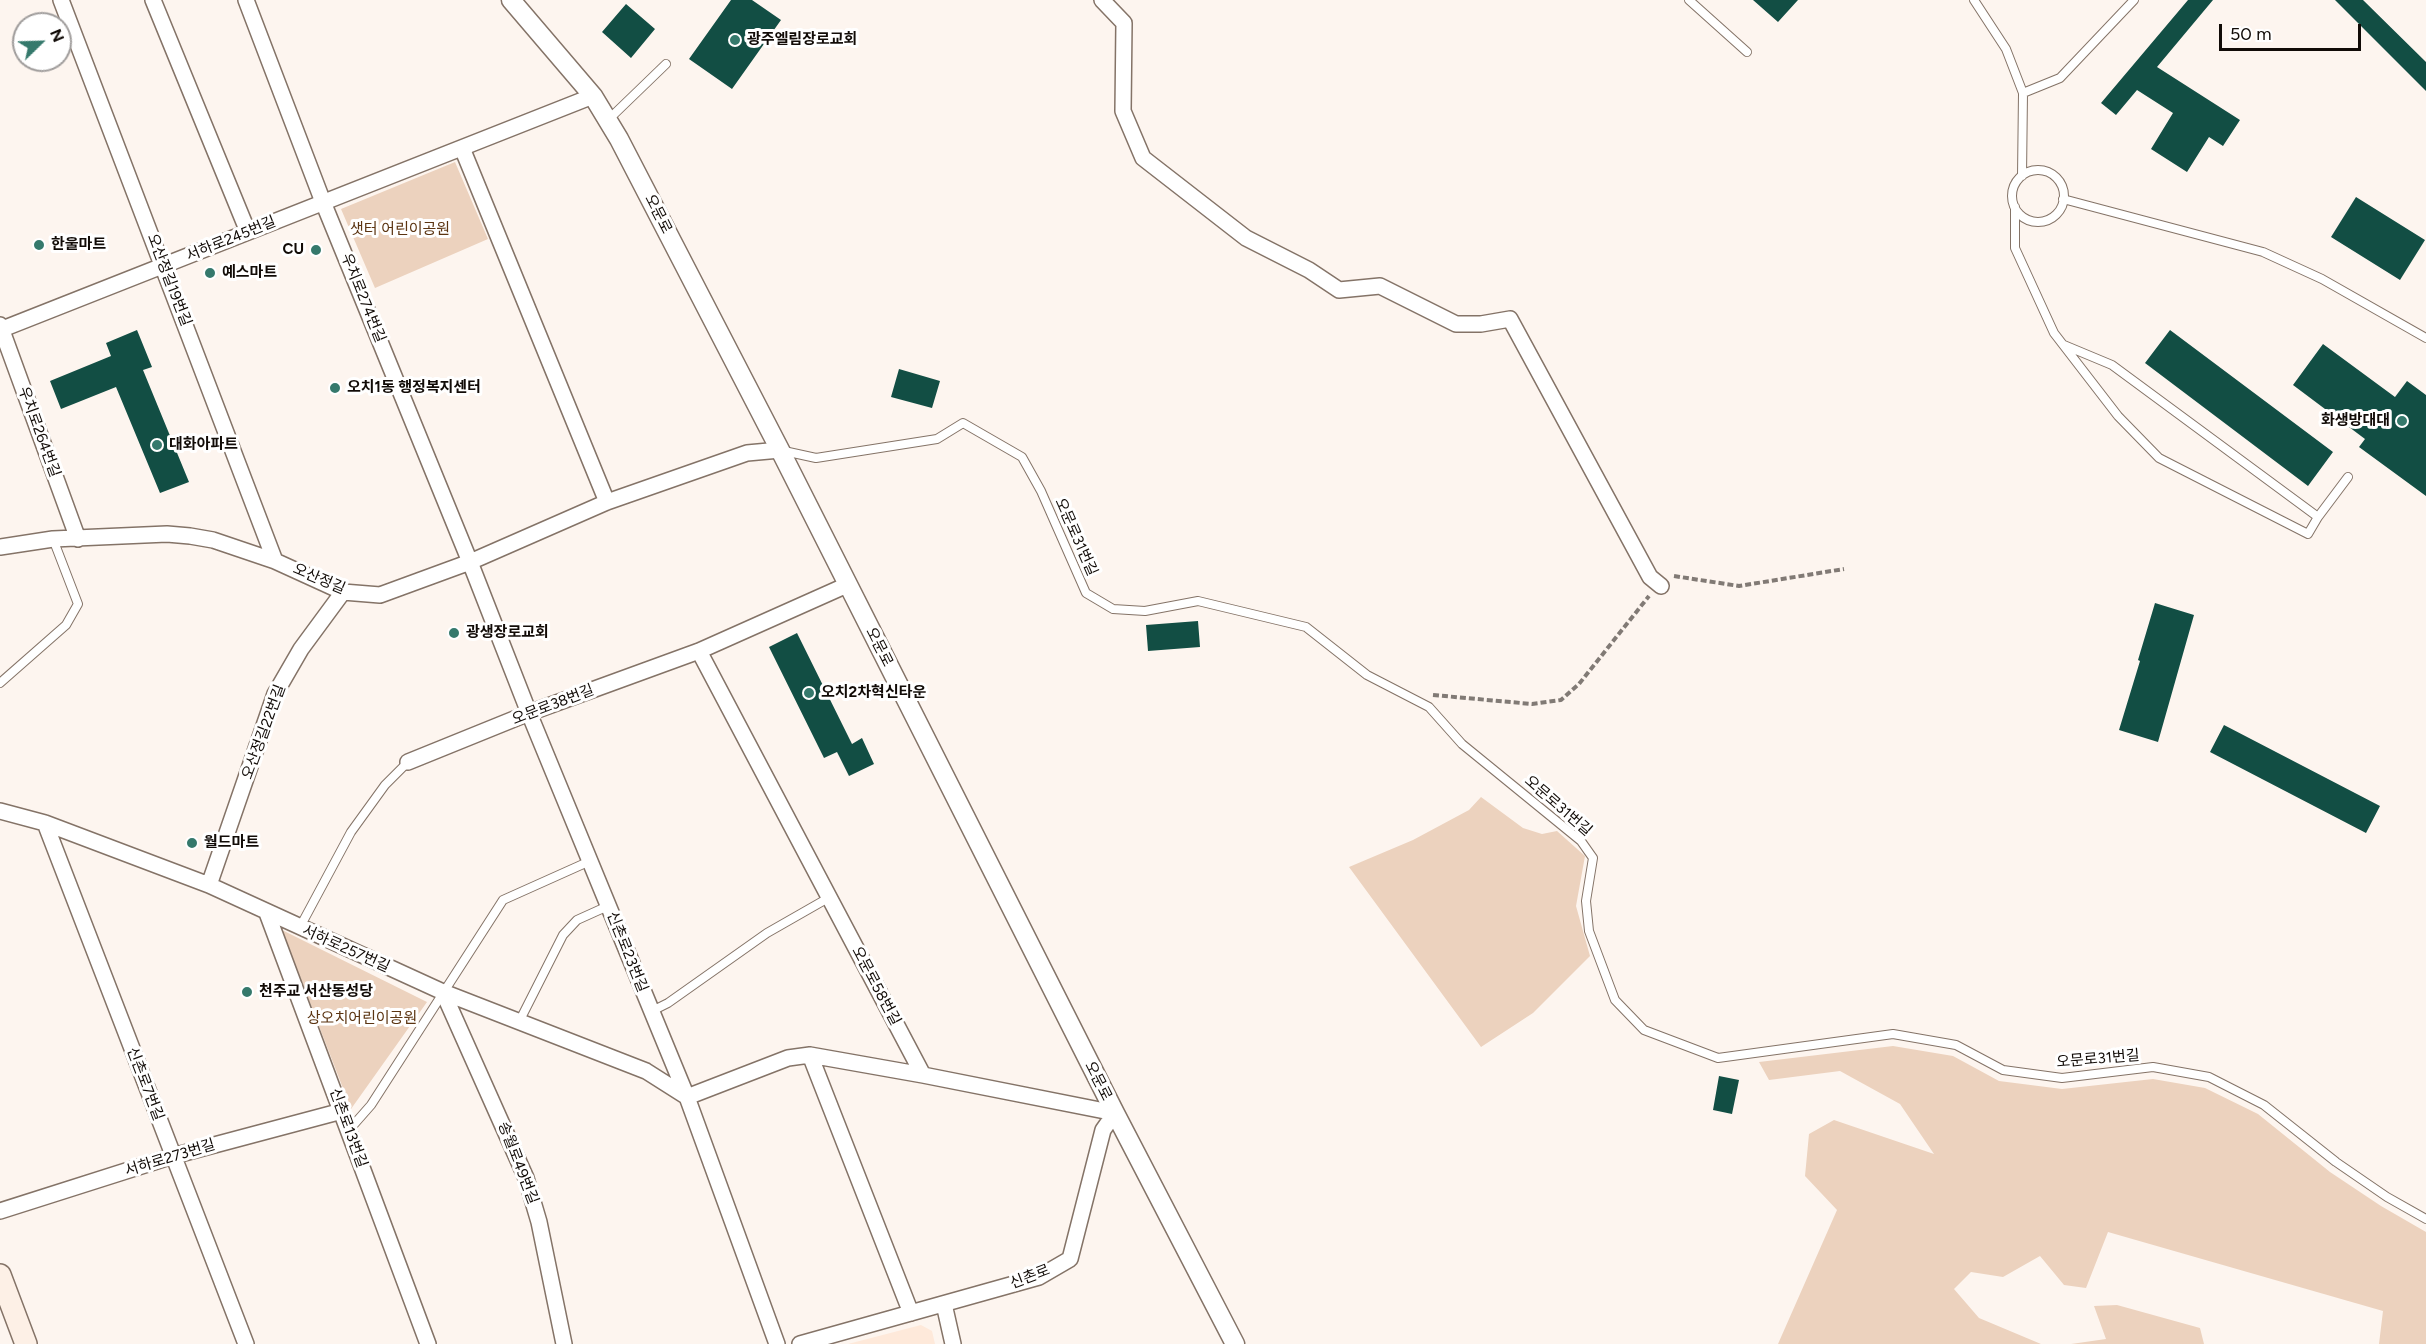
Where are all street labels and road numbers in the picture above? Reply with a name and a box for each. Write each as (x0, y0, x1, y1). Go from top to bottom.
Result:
street label: 오문로 (641, 191, 675, 237)
street label: 서하로245번길 (183, 213, 279, 265)
street label: 오산정길19번길 (143, 231, 195, 329)
street label: 우치로274번길 (337, 251, 389, 345)
street label: 우치로264번길 (14, 384, 64, 480)
street label: 오문로31번길 (1051, 495, 1101, 579)
street label: 오산정길 (290, 560, 348, 598)
street label: 오문로 (862, 624, 896, 670)
street label: 오문로38번길 (509, 681, 597, 729)
street label: 오산정길22번길 (239, 682, 289, 782)
street label: 오문로31번길 (1521, 772, 1595, 840)
street label: 신촌로23번길 (603, 909, 651, 995)
street label: 서하로257번길 (299, 922, 393, 976)
street label: 오문로58번길 (848, 943, 904, 1029)
street label: 신촌로7번길 (123, 1045, 167, 1123)
street label: 오문로31번길 (2056, 1046, 2140, 1072)
street label: 오문로 (1081, 1058, 1115, 1104)
street label: 신촌로13번길 (325, 1086, 371, 1170)
street label: 송월로49번길 (494, 1119, 542, 1207)
street label: 서하로273번길 (123, 1136, 217, 1180)
street label: 신촌로 (1007, 1261, 1053, 1293)

